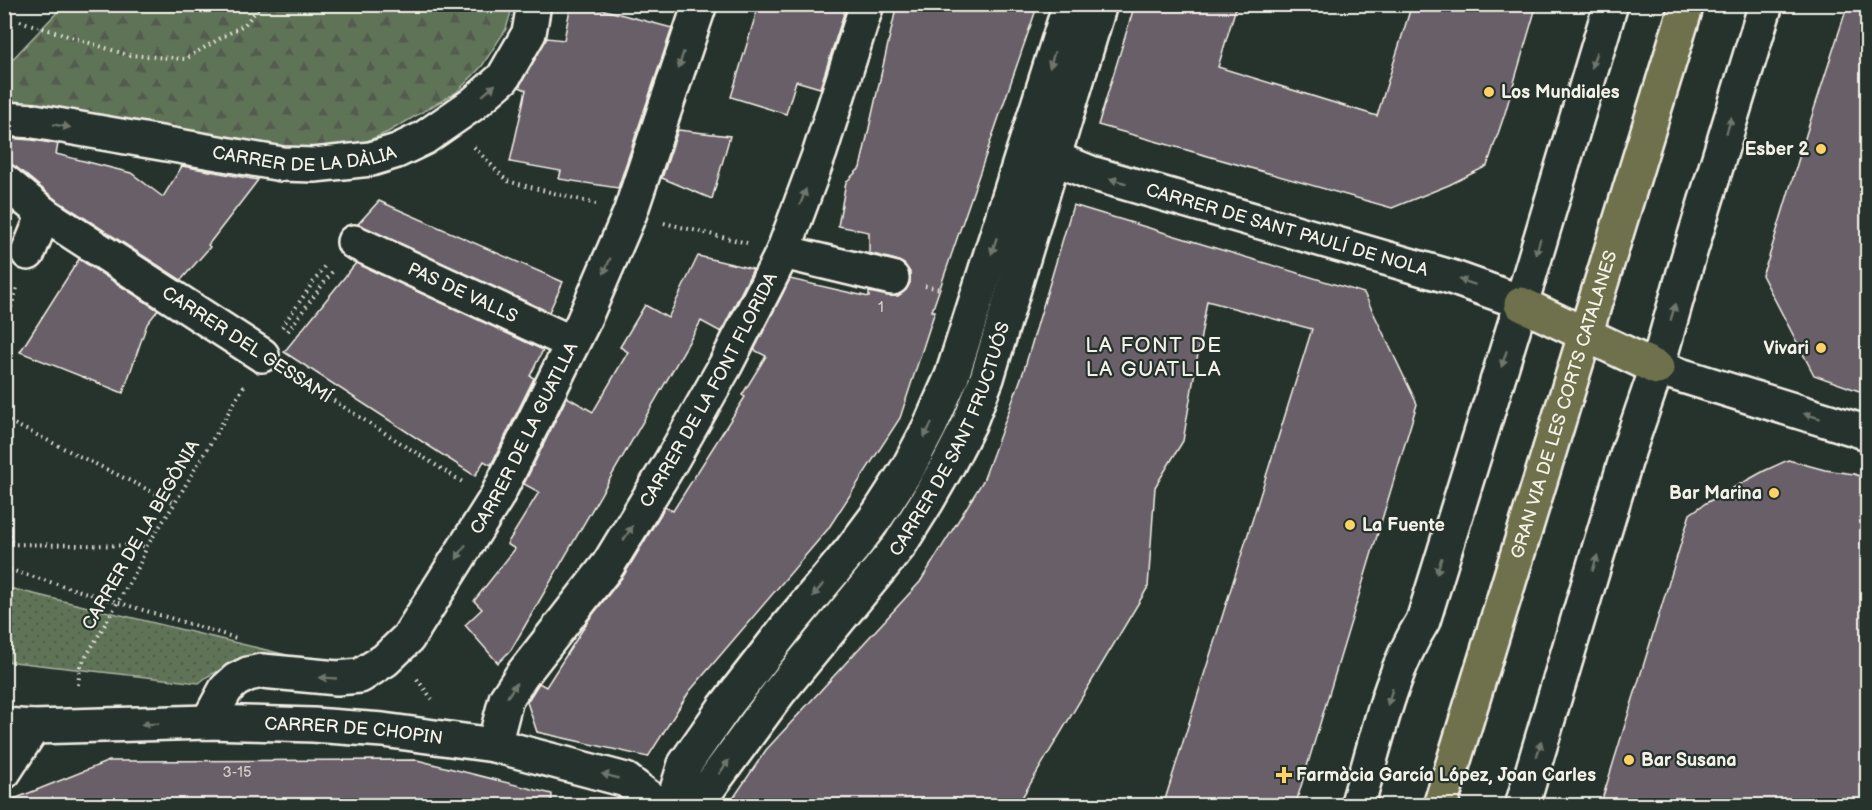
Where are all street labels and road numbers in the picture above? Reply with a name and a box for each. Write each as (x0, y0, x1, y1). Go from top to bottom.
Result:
street label: CARRER DE LA DÀLIA (211, 141, 399, 176)
street label: CARRER DE SANT PAULÍ DE NOLA (1143, 179, 1431, 280)
street label: GRAN VIA DE LES CORTS CATALANES (1506, 248, 1621, 561)
street label: PAS DE VALLS (405, 258, 521, 327)
street label: CARRER DE LA FONT FLORIDA (635, 269, 782, 511)
street label: CARRER DEL GESSAMÍ (158, 281, 337, 408)
street label: CARRER DE SANT FRUCTUÓS (885, 319, 1014, 560)
street label: CARRER DE LA GUATLLA (466, 339, 582, 538)
street label: CARRER DE LA BEGÒNIA (76, 435, 204, 634)
street label: CARRER DE CHOPIN (264, 713, 444, 748)

